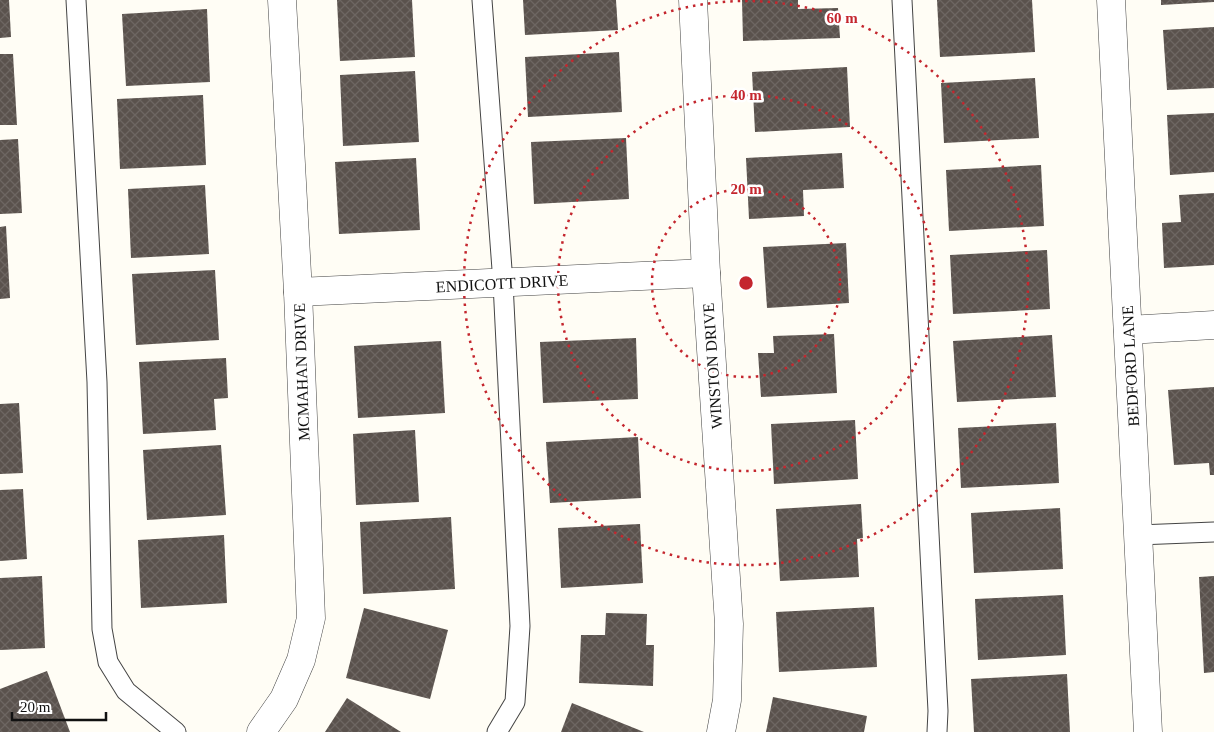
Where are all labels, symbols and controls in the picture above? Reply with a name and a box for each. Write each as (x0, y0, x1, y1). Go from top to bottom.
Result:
text: 60 m (826, 10, 858, 26)
text: 40 m (730, 87, 762, 103)
text: 20 m (730, 181, 762, 197)
street label: ENDICOTT DRIVE (435, 272, 569, 295)
centre of rings (737, 274, 755, 292)
street label: WINSTON DRIVE (700, 302, 725, 430)
street label: MCMAHAN DRIVE (291, 303, 312, 441)
street label: BEDFORD LANE (1119, 305, 1142, 427)
scale bar (12, 690, 106, 722)
text: 20 m (20, 699, 51, 715)

